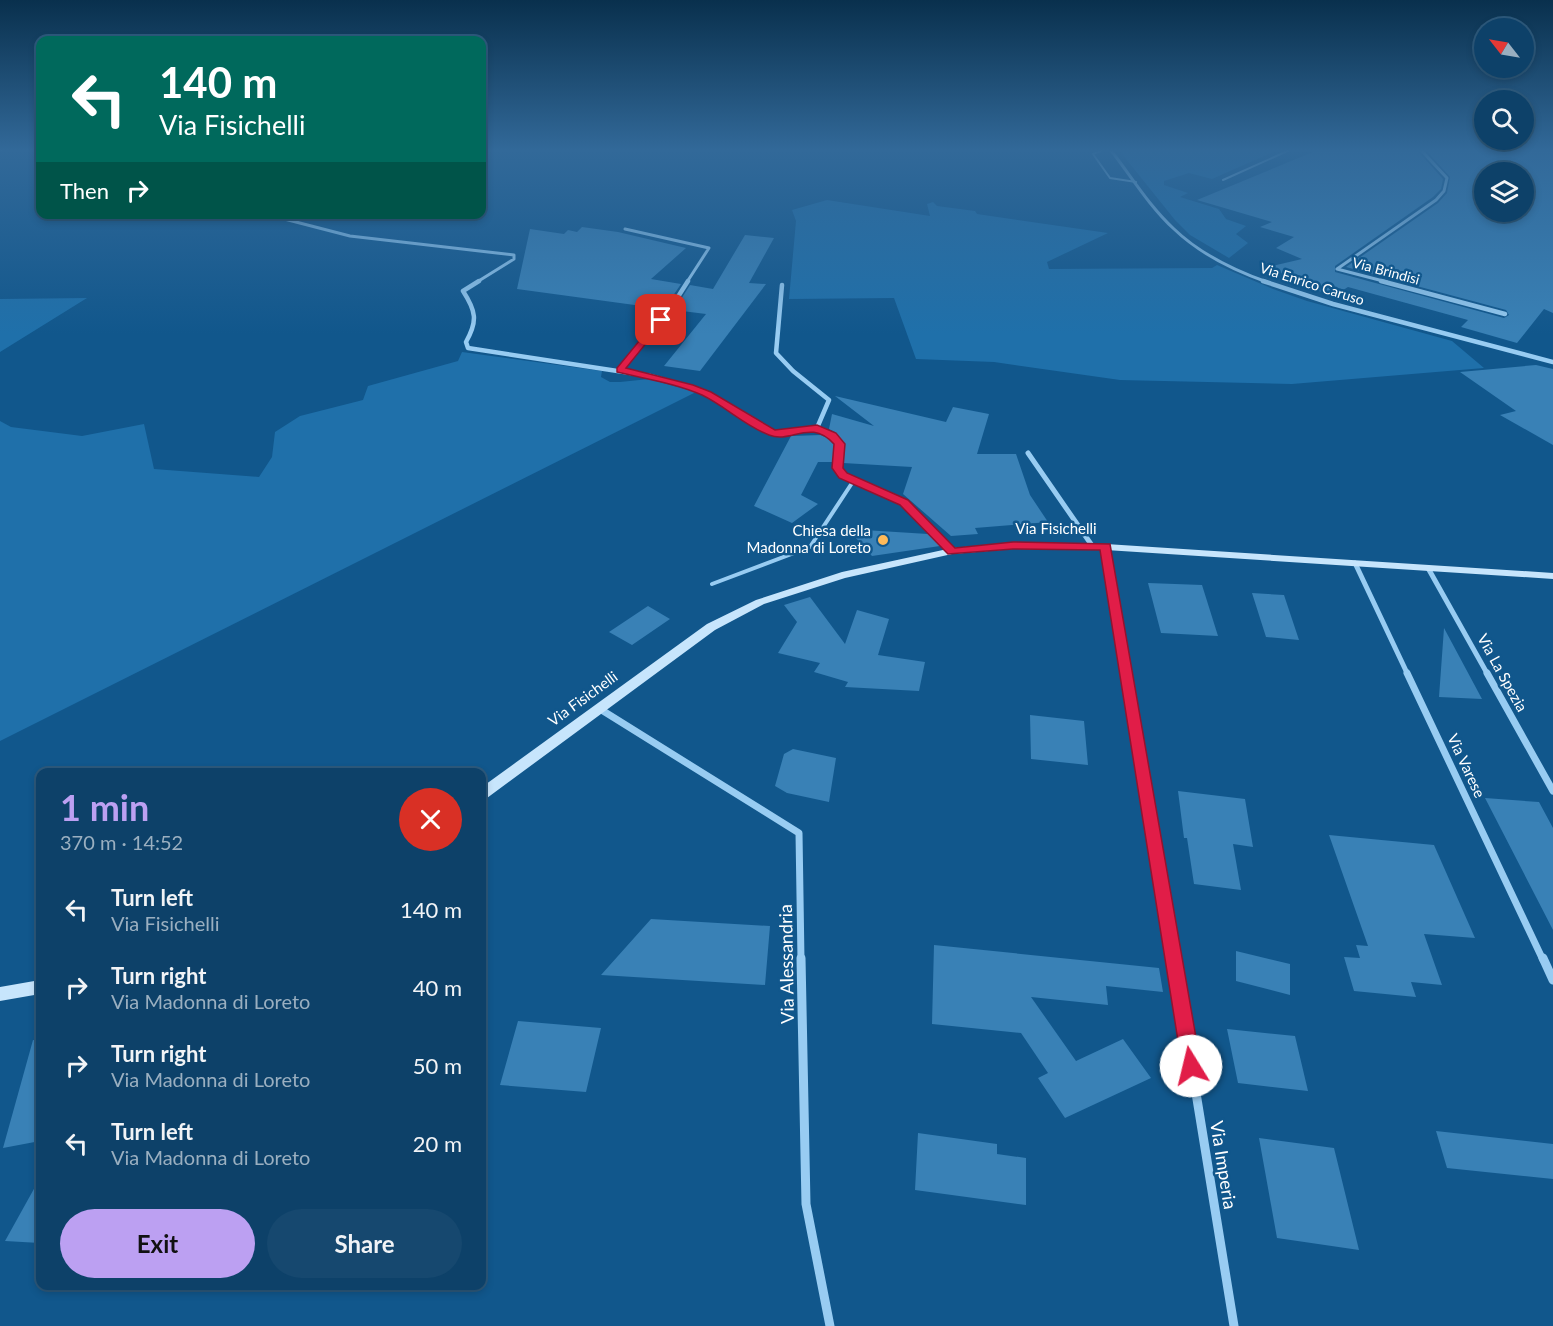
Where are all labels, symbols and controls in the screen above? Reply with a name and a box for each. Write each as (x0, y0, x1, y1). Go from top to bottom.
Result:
north arrow (1474, 18, 1534, 78)
map controls (1474, 18, 1534, 222)
text: 140 m (159, 57, 277, 107)
icon: left (60, 60, 138, 138)
button: search (1474, 90, 1534, 150)
text: Via Fisichelli (159, 108, 305, 141)
button: layers (1474, 162, 1534, 222)
icon: right (121, 174, 154, 207)
text: Then (60, 177, 109, 204)
street label: Via Brindisi (1351, 253, 1422, 288)
street label: Via Enrico Caruso (1258, 259, 1367, 308)
pin (635, 294, 686, 345)
icon: arrive (644, 303, 677, 336)
street label: Via Fisichelli (1015, 519, 1097, 537)
place label: Chiesa della Madonna di Loreto (747, 521, 871, 556)
marker: Chiesa della Madonna di Loreto (876, 533, 890, 547)
street label: Via La Spezia (1474, 630, 1532, 715)
street label: Via Fisichelli (544, 667, 621, 729)
street label: Via Varese (1444, 731, 1490, 800)
text: 1 min (60, 785, 149, 829)
button: close (399, 788, 462, 851)
text: 370 m · 14:52 (60, 830, 183, 854)
text: Turn left (111, 884, 193, 911)
icon: left (60, 893, 93, 926)
text: 140 m (400, 896, 462, 923)
street label: Via Alessandria (774, 904, 798, 1024)
text: Via Fisichelli (111, 911, 219, 935)
text: Turn right (111, 962, 206, 989)
icon: right (60, 971, 93, 1004)
text: 40 m (413, 974, 462, 1001)
text: Via Madonna di Loreto (111, 989, 310, 1013)
position arrow (1159, 1034, 1223, 1098)
text: Turn right (111, 1040, 206, 1067)
icon: right (60, 1049, 93, 1082)
text: 50 m (413, 1052, 462, 1079)
text: Via Madonna di Loreto (111, 1067, 310, 1091)
text: Turn left (111, 1118, 193, 1145)
street label: Via Imperia (1206, 1119, 1242, 1211)
icon: left (60, 1127, 93, 1160)
text: 20 m (413, 1130, 462, 1157)
text: Via Madonna di Loreto (111, 1145, 310, 1169)
button: Exit (60, 1209, 255, 1278)
button: Share (267, 1209, 462, 1278)

